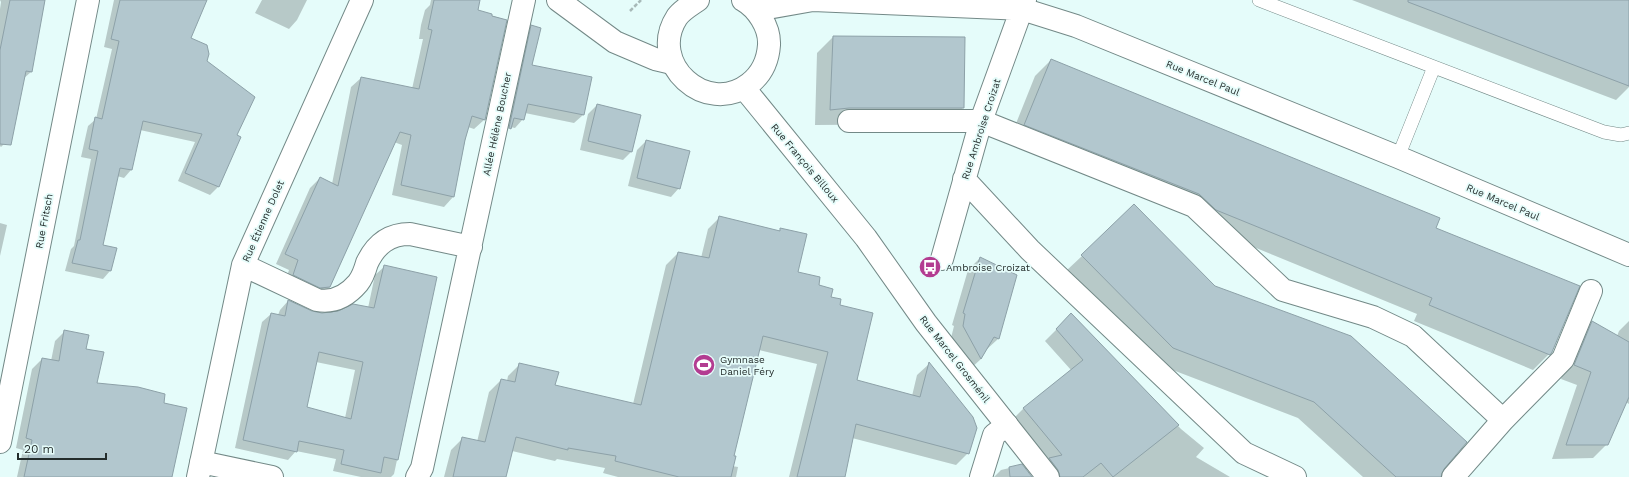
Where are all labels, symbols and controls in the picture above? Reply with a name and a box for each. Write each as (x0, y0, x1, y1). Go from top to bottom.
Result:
street label: Rue Marcel Paul (1165, 58, 1241, 98)
street label: Allée Hélène Boucher (481, 71, 513, 177)
street label: Rue Ambroise Croizat (959, 76, 1003, 181)
street label: Rue François Billoux (769, 121, 841, 205)
street label: Rue Étienne Dolet (240, 178, 286, 264)
street label: Rue Marcel Paul (1465, 182, 1541, 222)
street label: Rue Fritsch (33, 193, 55, 249)
bus stop icon: Ambroise Croizat (917, 254, 943, 280)
place label: Ambroise Croizat (946, 262, 1031, 273)
street label: Rue Marcel Grosménil (918, 313, 992, 405)
sports icon: Gymnase Daniel Féry (691, 352, 717, 378)
place label: Gymnase Daniel Féry (720, 354, 775, 377)
scale bar (18, 435, 106, 461)
text: 20 m (24, 442, 54, 456)

